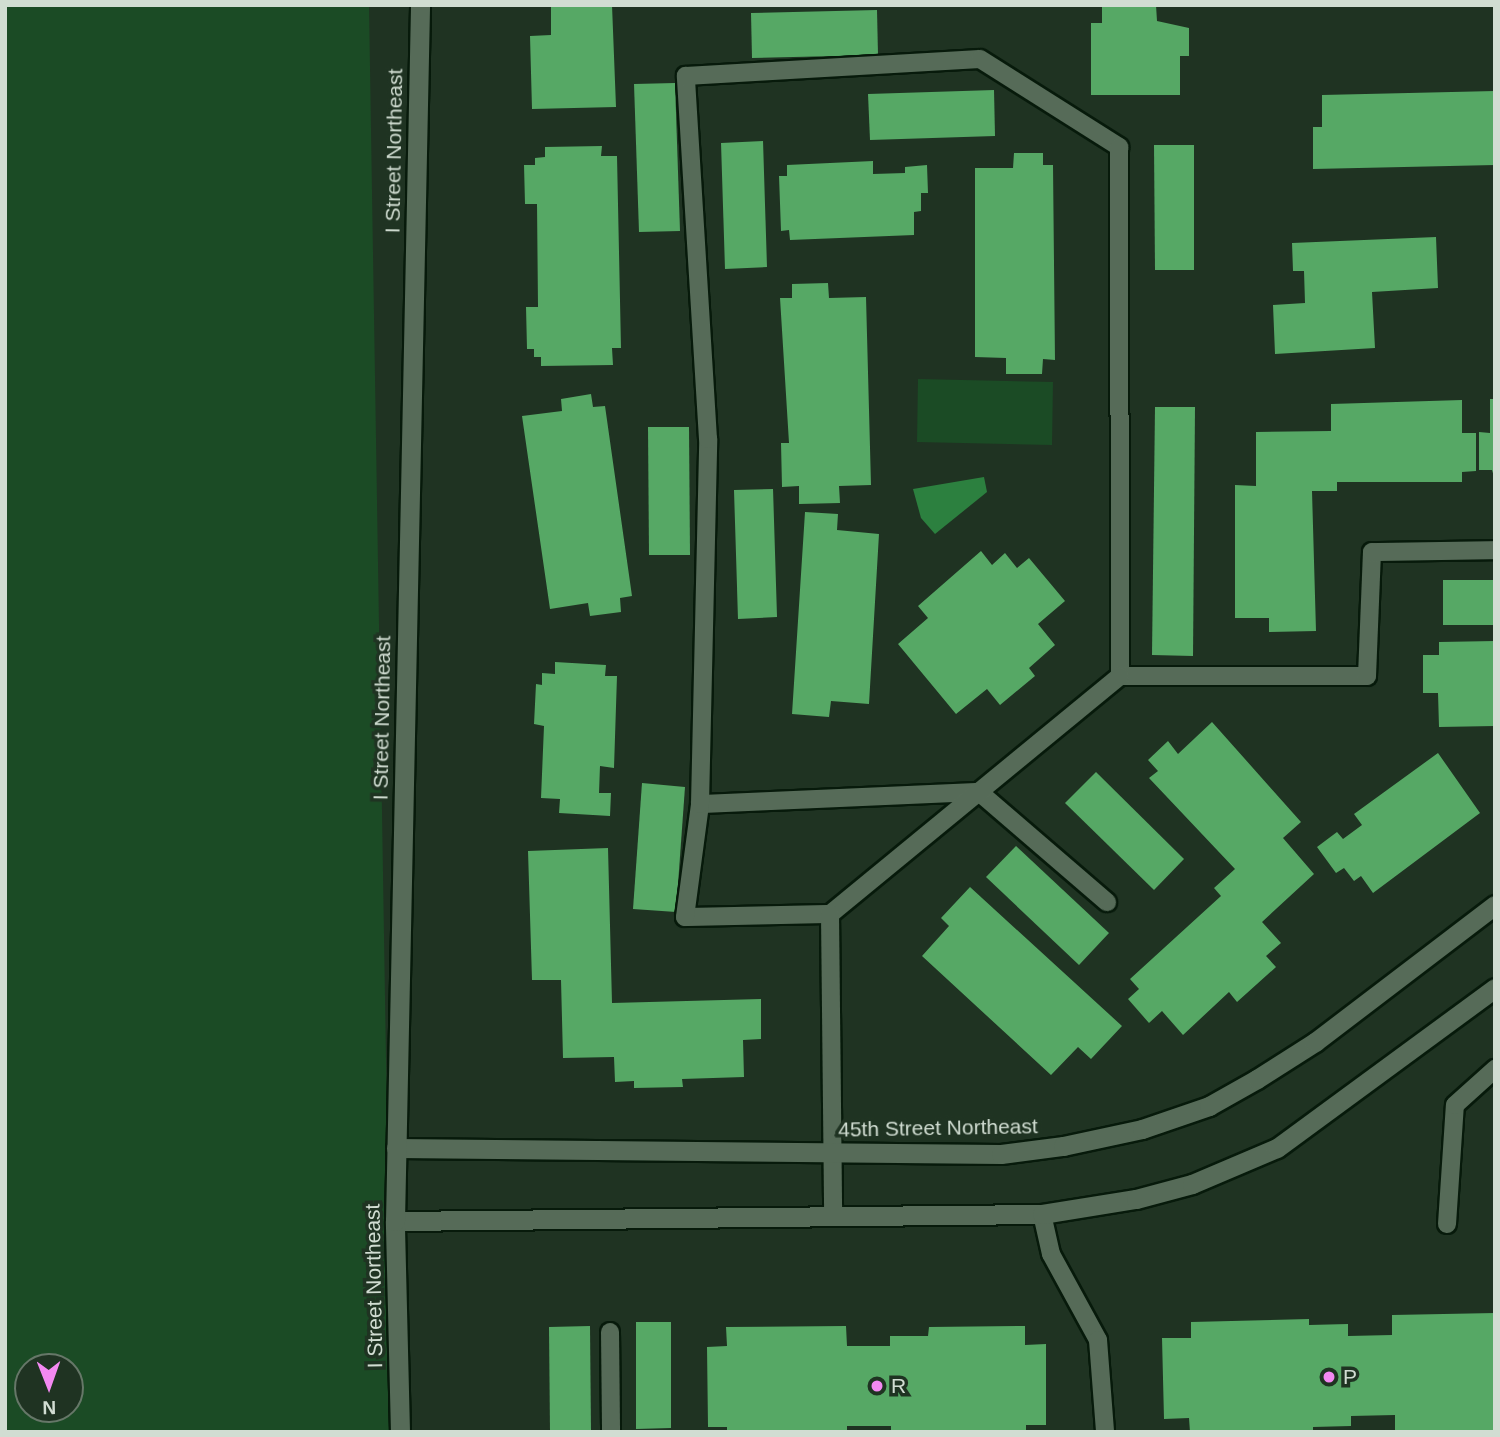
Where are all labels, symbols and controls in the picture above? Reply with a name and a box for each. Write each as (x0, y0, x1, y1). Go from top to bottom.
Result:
street label: I Street Northeast (380, 69, 408, 233)
street label: I Street Northeast (368, 636, 396, 800)
street label: 45th Street Northeast (838, 1114, 1038, 1142)
street label: I Street Northeast (360, 1204, 388, 1368)
north arrow (14, 1353, 84, 1423)
place label: P (1343, 1364, 1357, 1390)
marker: P (1321, 1369, 1337, 1385)
place label: R (891, 1373, 906, 1399)
marker: R (869, 1378, 885, 1394)
text: N (42, 1397, 56, 1418)

